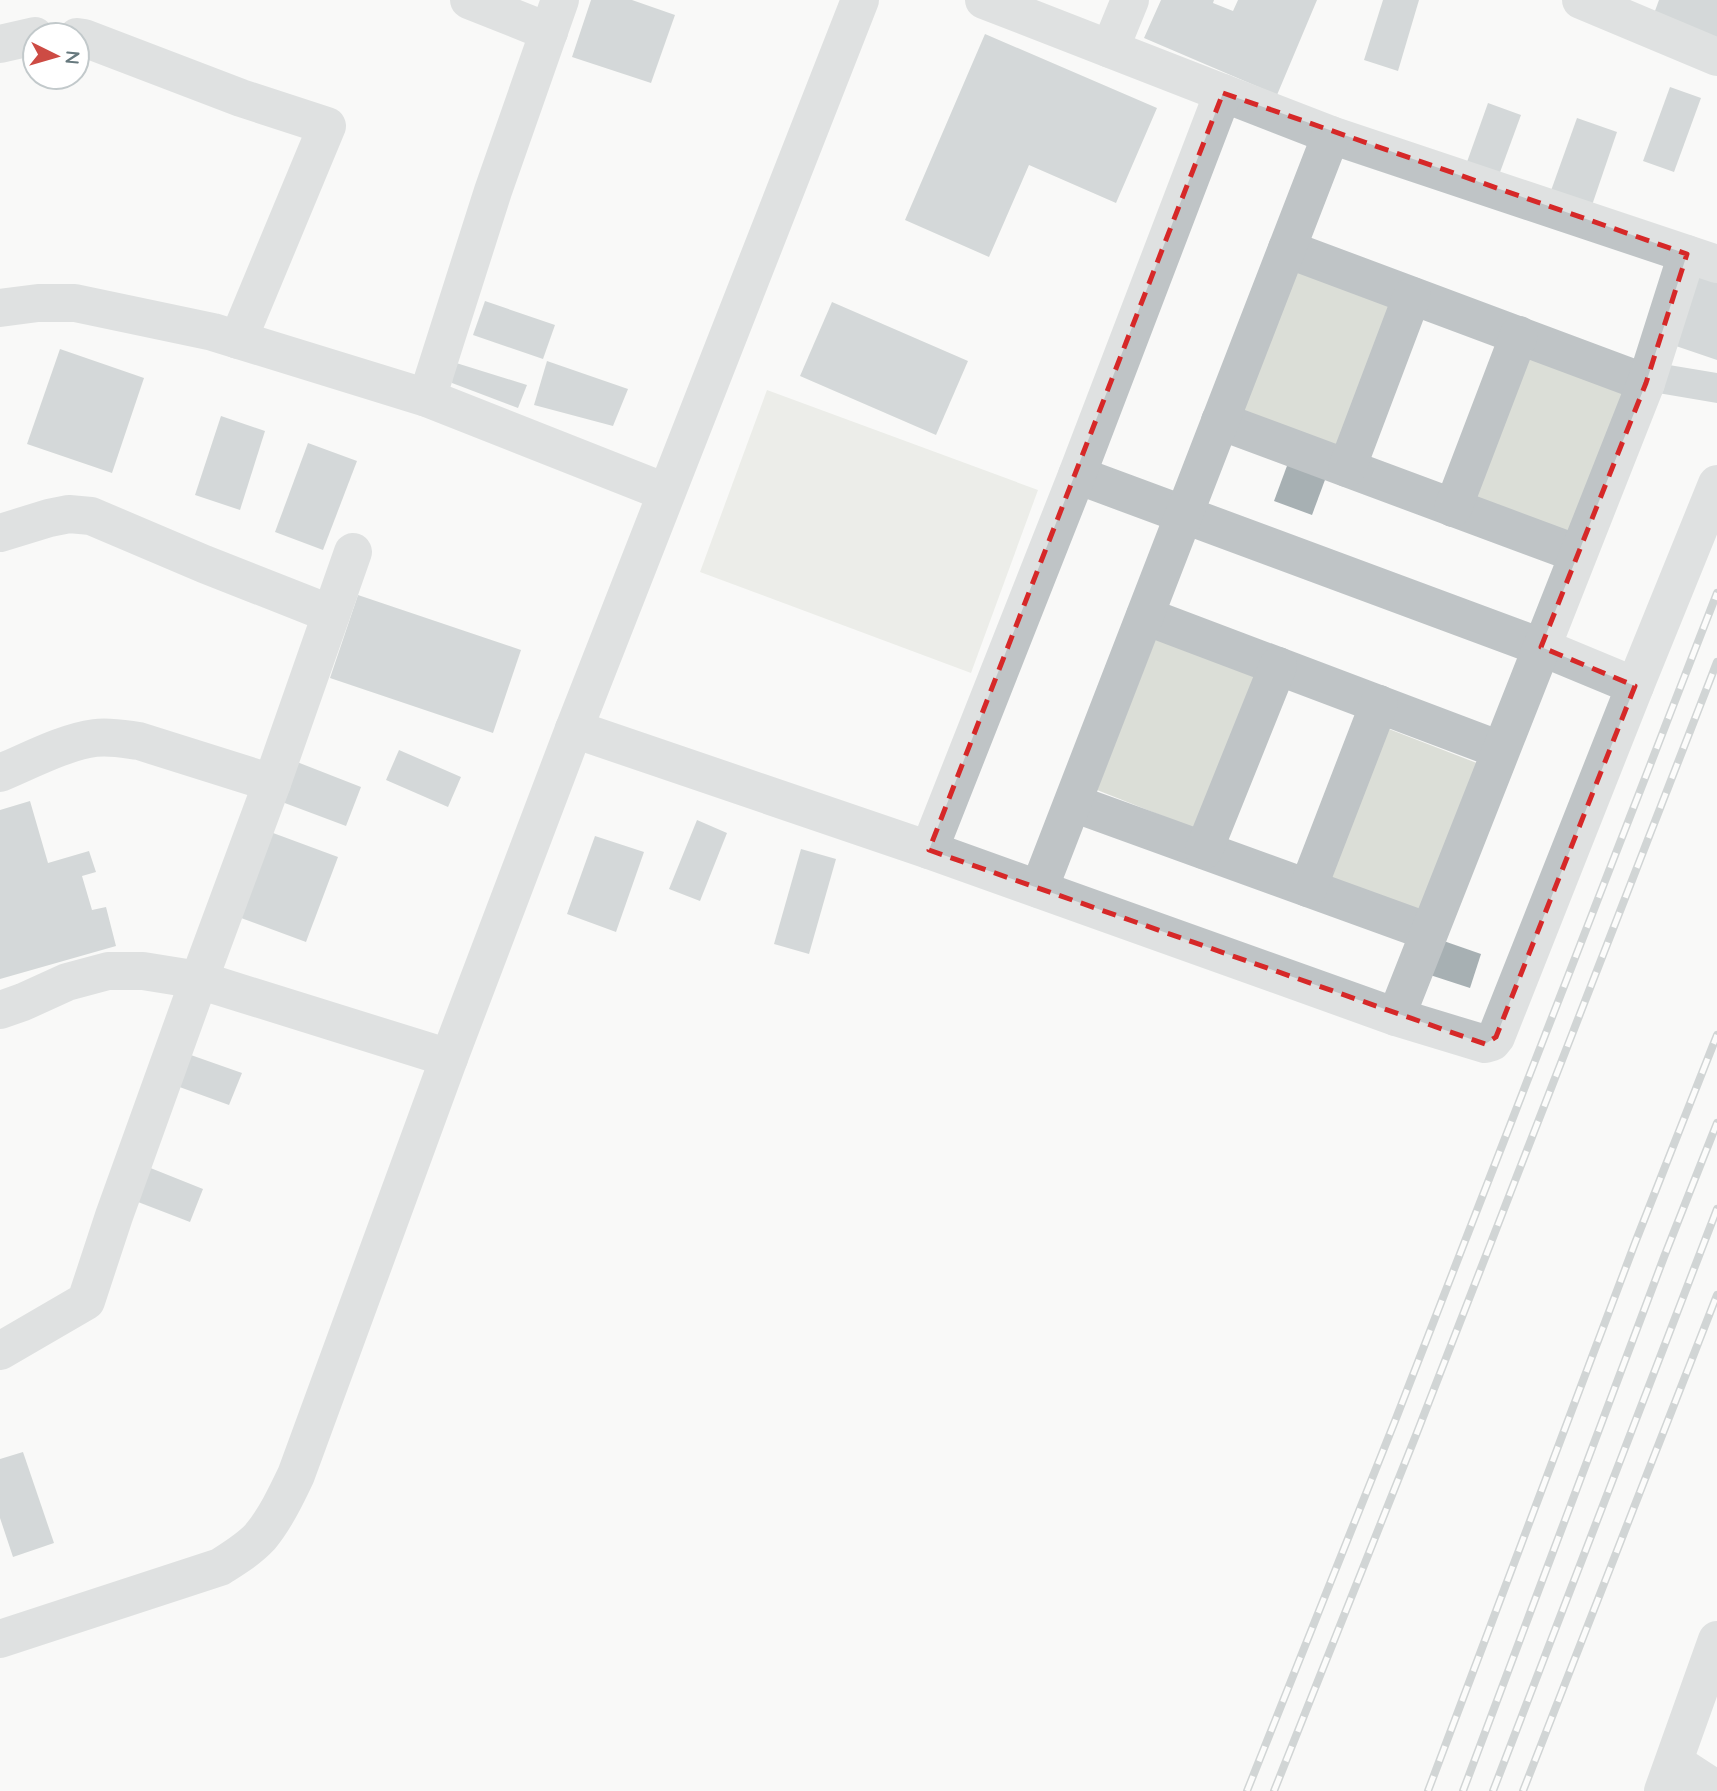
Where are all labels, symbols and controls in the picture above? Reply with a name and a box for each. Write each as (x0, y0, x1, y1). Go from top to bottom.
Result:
north arrow (21, 21, 91, 91)
text: N (60, 49, 85, 65)

